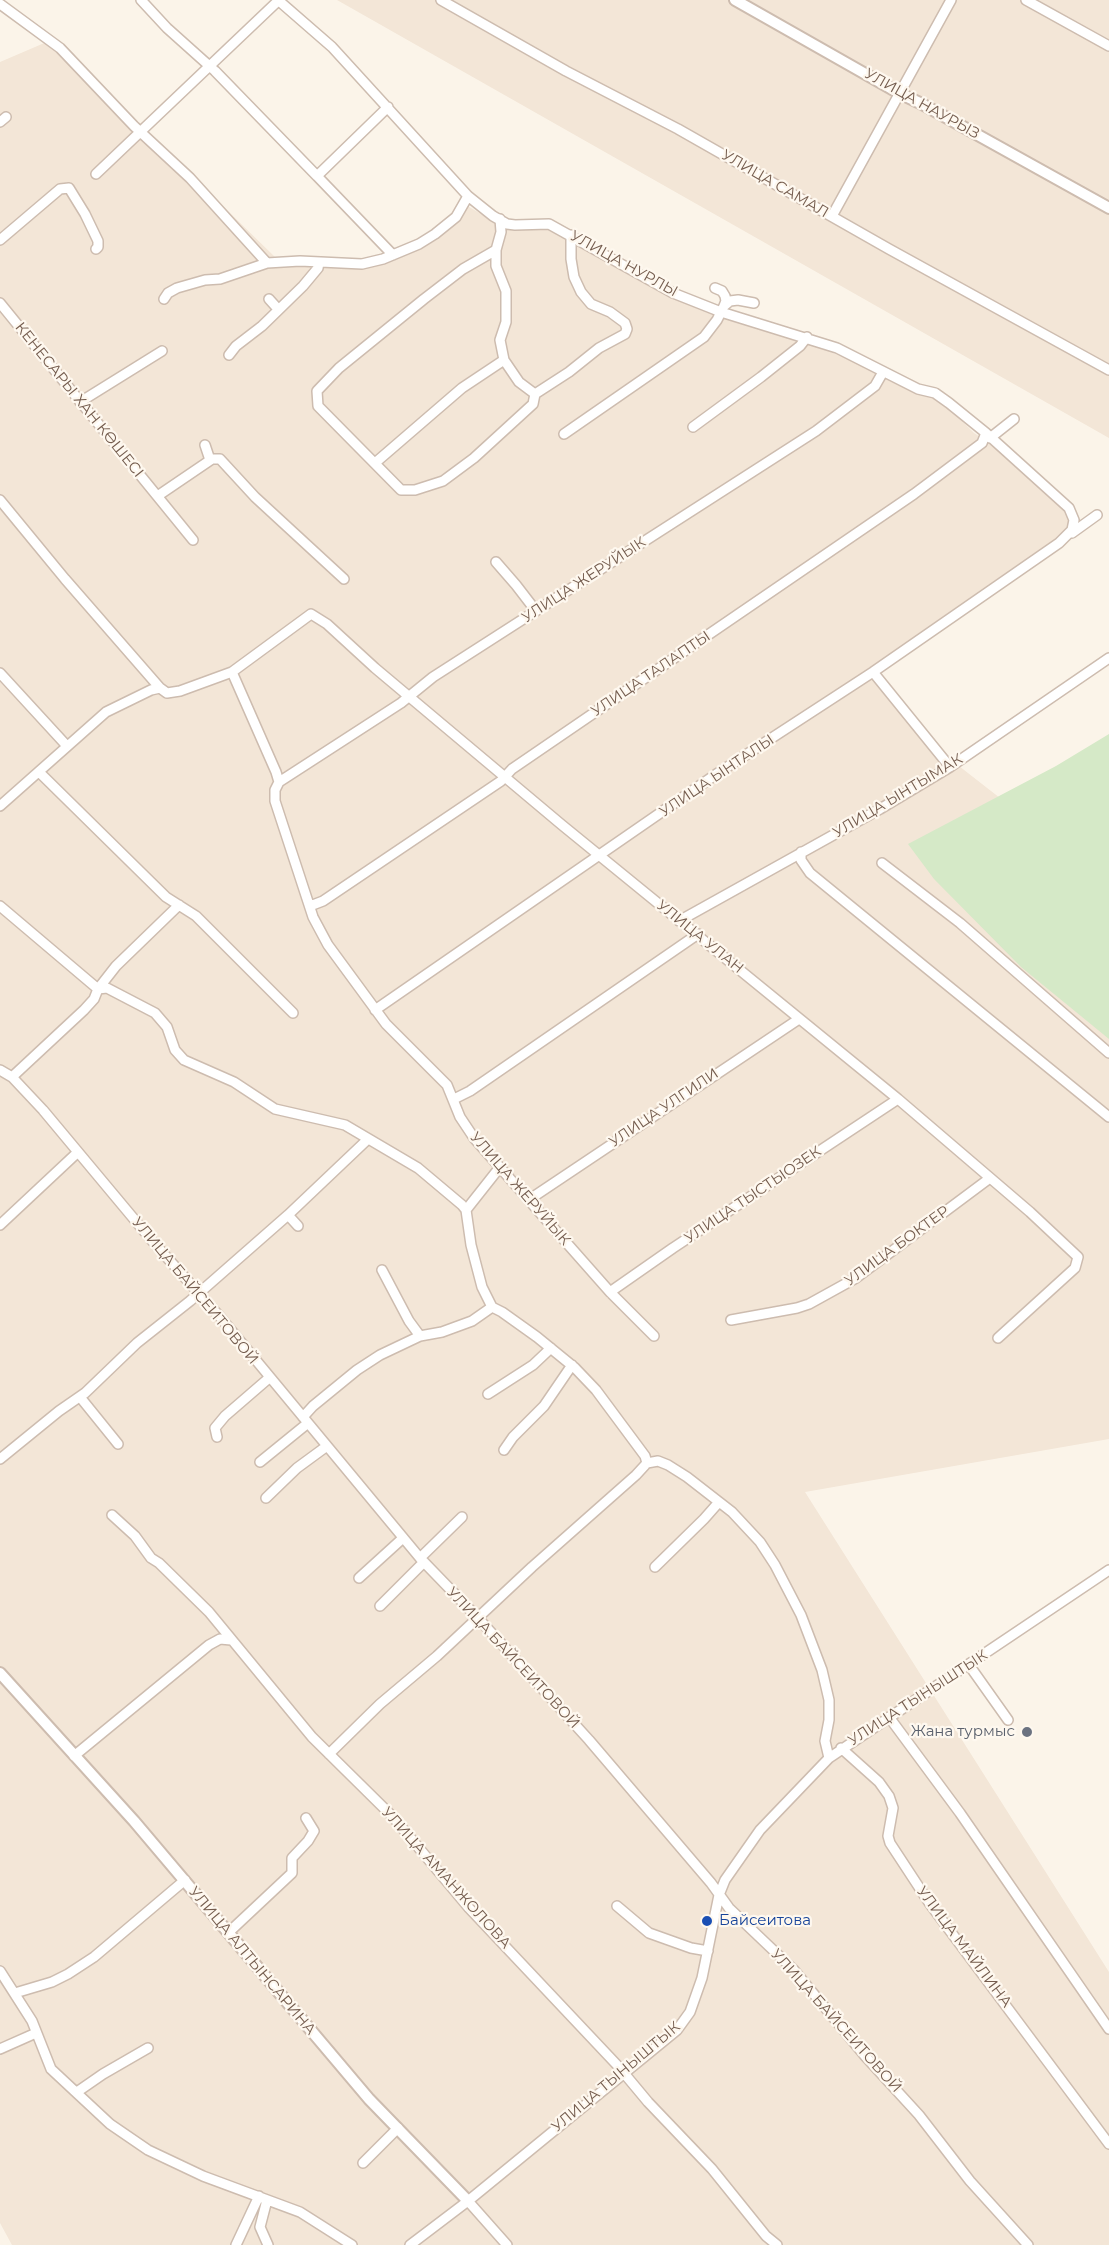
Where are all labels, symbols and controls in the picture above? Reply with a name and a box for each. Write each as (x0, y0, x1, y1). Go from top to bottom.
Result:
street label: УЛИЦА НАУРЫЗ (861, 65, 983, 143)
street label: УЛИЦА САМАЛ (718, 146, 832, 222)
street label: УЛИЦА НУРЛЫ (567, 227, 681, 301)
street label: КЕНЕСАРЫ ХАН КӨШЕСІ (11, 319, 147, 481)
street label: УЛИЦА ЖЕРУЙЫК (519, 533, 649, 627)
street label: УЛИЦА ТАЛАПТЫ (588, 627, 714, 721)
street label: УЛИЦА ЫНТАЛЫ (656, 731, 778, 821)
street label: УЛИЦА ЫНТЫМАК (830, 750, 966, 842)
street label: УЛИЦА УЛАН (653, 896, 747, 978)
street label: УЛИЦА УЛГИЛИ (606, 1065, 722, 1151)
street label: УЛИЦА ЖЕРУЙЫК (466, 1129, 574, 1249)
street label: УЛИЦА ТЫСТЫОЗЕК (681, 1142, 825, 1248)
street label: УЛИЦА БОКТЕР (841, 1202, 953, 1290)
street label: УЛИЦА БАЙСЕИТОВОЙ (128, 1214, 262, 1368)
street label: УЛИЦА БАЙСЕИТОВОЙ (443, 1584, 583, 1732)
street label: УЛИЦА ТЫНЫШТЫК (845, 1646, 991, 1750)
place label: Жана турмыс (911, 1723, 1015, 1741)
marker: Жана турмыс (1020, 1725, 1034, 1739)
street label: УЛИЦА АМАНЖОЛОВА (378, 1803, 514, 1953)
street label: УЛИЦА АЛТЫНСАРИНА (185, 1883, 319, 2039)
street label: УЛИЦА МАЙЛИНА (913, 1883, 1015, 2011)
place label: Байсеитова (719, 1912, 811, 1930)
marker: Байсеитова (700, 1914, 714, 1928)
street label: УЛИЦА БАЙСЕИТОВОЙ (767, 1946, 905, 2096)
street label: УЛИЦА ТЫНЫШТЫК (548, 2018, 684, 2136)

